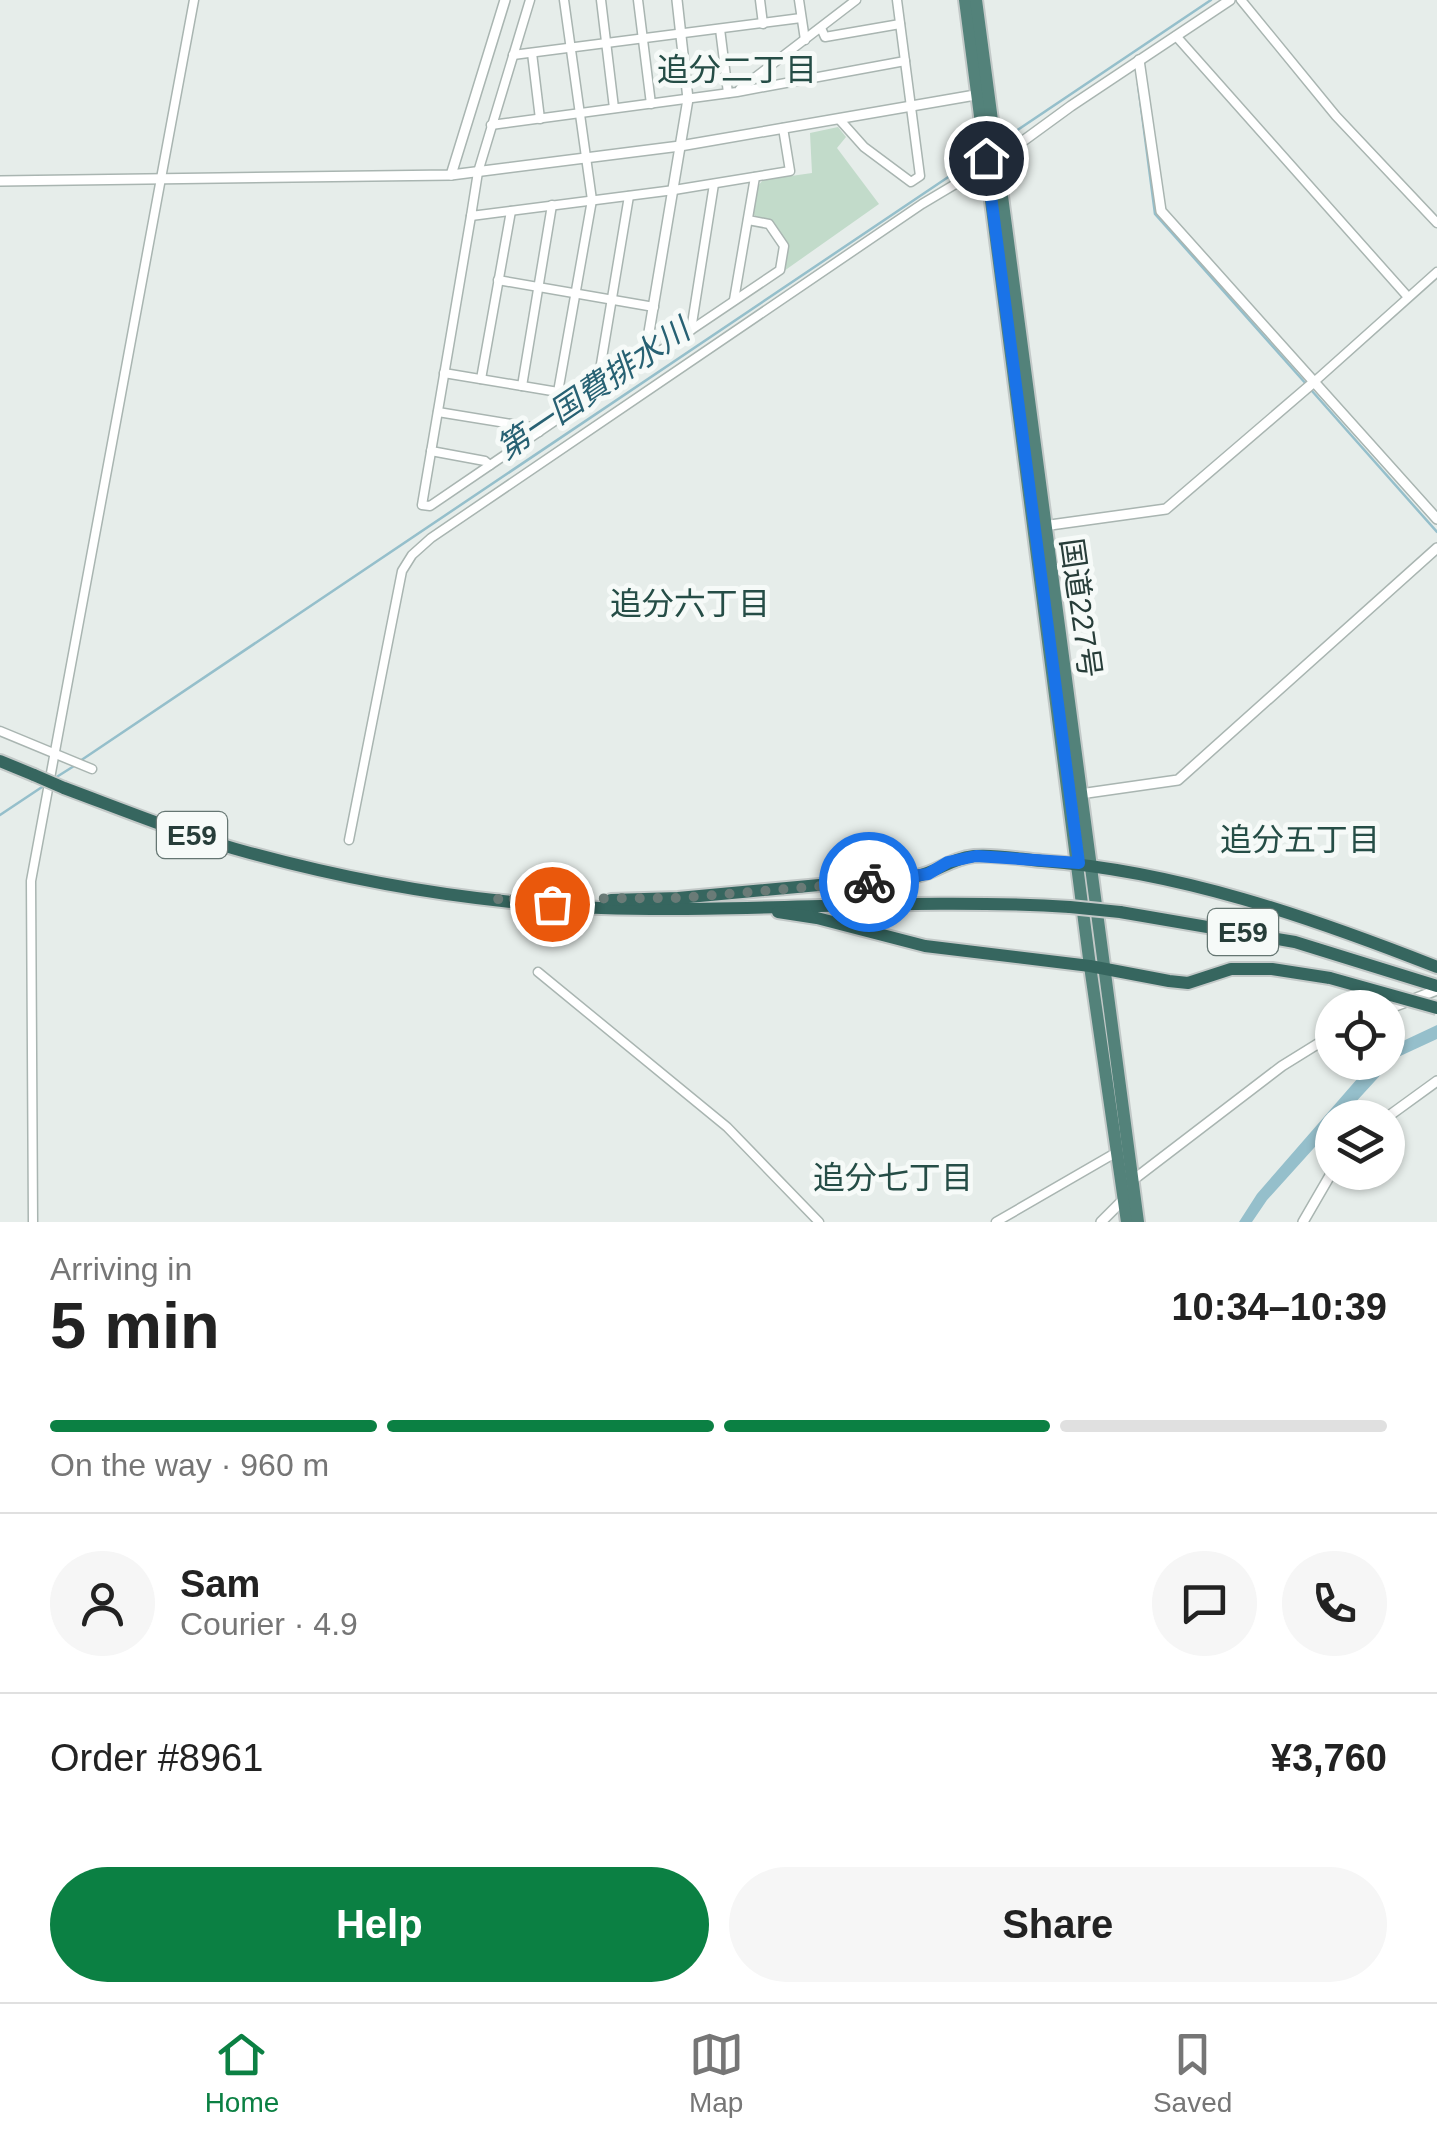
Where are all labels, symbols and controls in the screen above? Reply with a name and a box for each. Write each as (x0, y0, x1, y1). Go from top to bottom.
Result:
district label: 追分二丁目 (657, 52, 817, 88)
pin (944, 116, 1029, 201)
icon: home (959, 131, 1014, 186)
water label: 第一国費排水川 (490, 310, 698, 467)
street label: 国道227号 (1055, 536, 1107, 680)
district label: 追分六丁目 (610, 586, 770, 622)
road number: E59 (157, 812, 227, 858)
district label: 追分五丁目 (1220, 822, 1380, 858)
courier (819, 832, 919, 932)
icon: bike (842, 855, 897, 910)
pin (510, 862, 595, 947)
icon: bag (525, 877, 580, 932)
road number: E59 (1208, 909, 1278, 955)
map controls (1315, 990, 1405, 1190)
button: locate (1315, 990, 1405, 1080)
button: layers (1315, 1100, 1405, 1190)
district label: 追分七丁目 (813, 1160, 973, 1196)
text: Arriving in (50, 1251, 192, 1287)
text: 10:34–10:39 (1171, 1286, 1387, 1328)
text: 5 min (50, 1289, 220, 1362)
text: On the way · 960 m (50, 1447, 329, 1483)
button: person (50, 1551, 155, 1656)
button: chat (1152, 1551, 1257, 1656)
button: phone (1282, 1551, 1387, 1656)
text: Sam (180, 1563, 260, 1605)
text: Courier · 4.9 (180, 1606, 358, 1642)
text: Order #8961 (50, 1737, 263, 1779)
text: ¥3,760 (1271, 1737, 1387, 1779)
button: Help (50, 1867, 709, 1982)
button: Share (729, 1867, 1387, 1982)
tab: Home (205, 2027, 279, 2119)
tab: Map (689, 2027, 744, 2119)
tab: Saved (1153, 2027, 1232, 2119)

